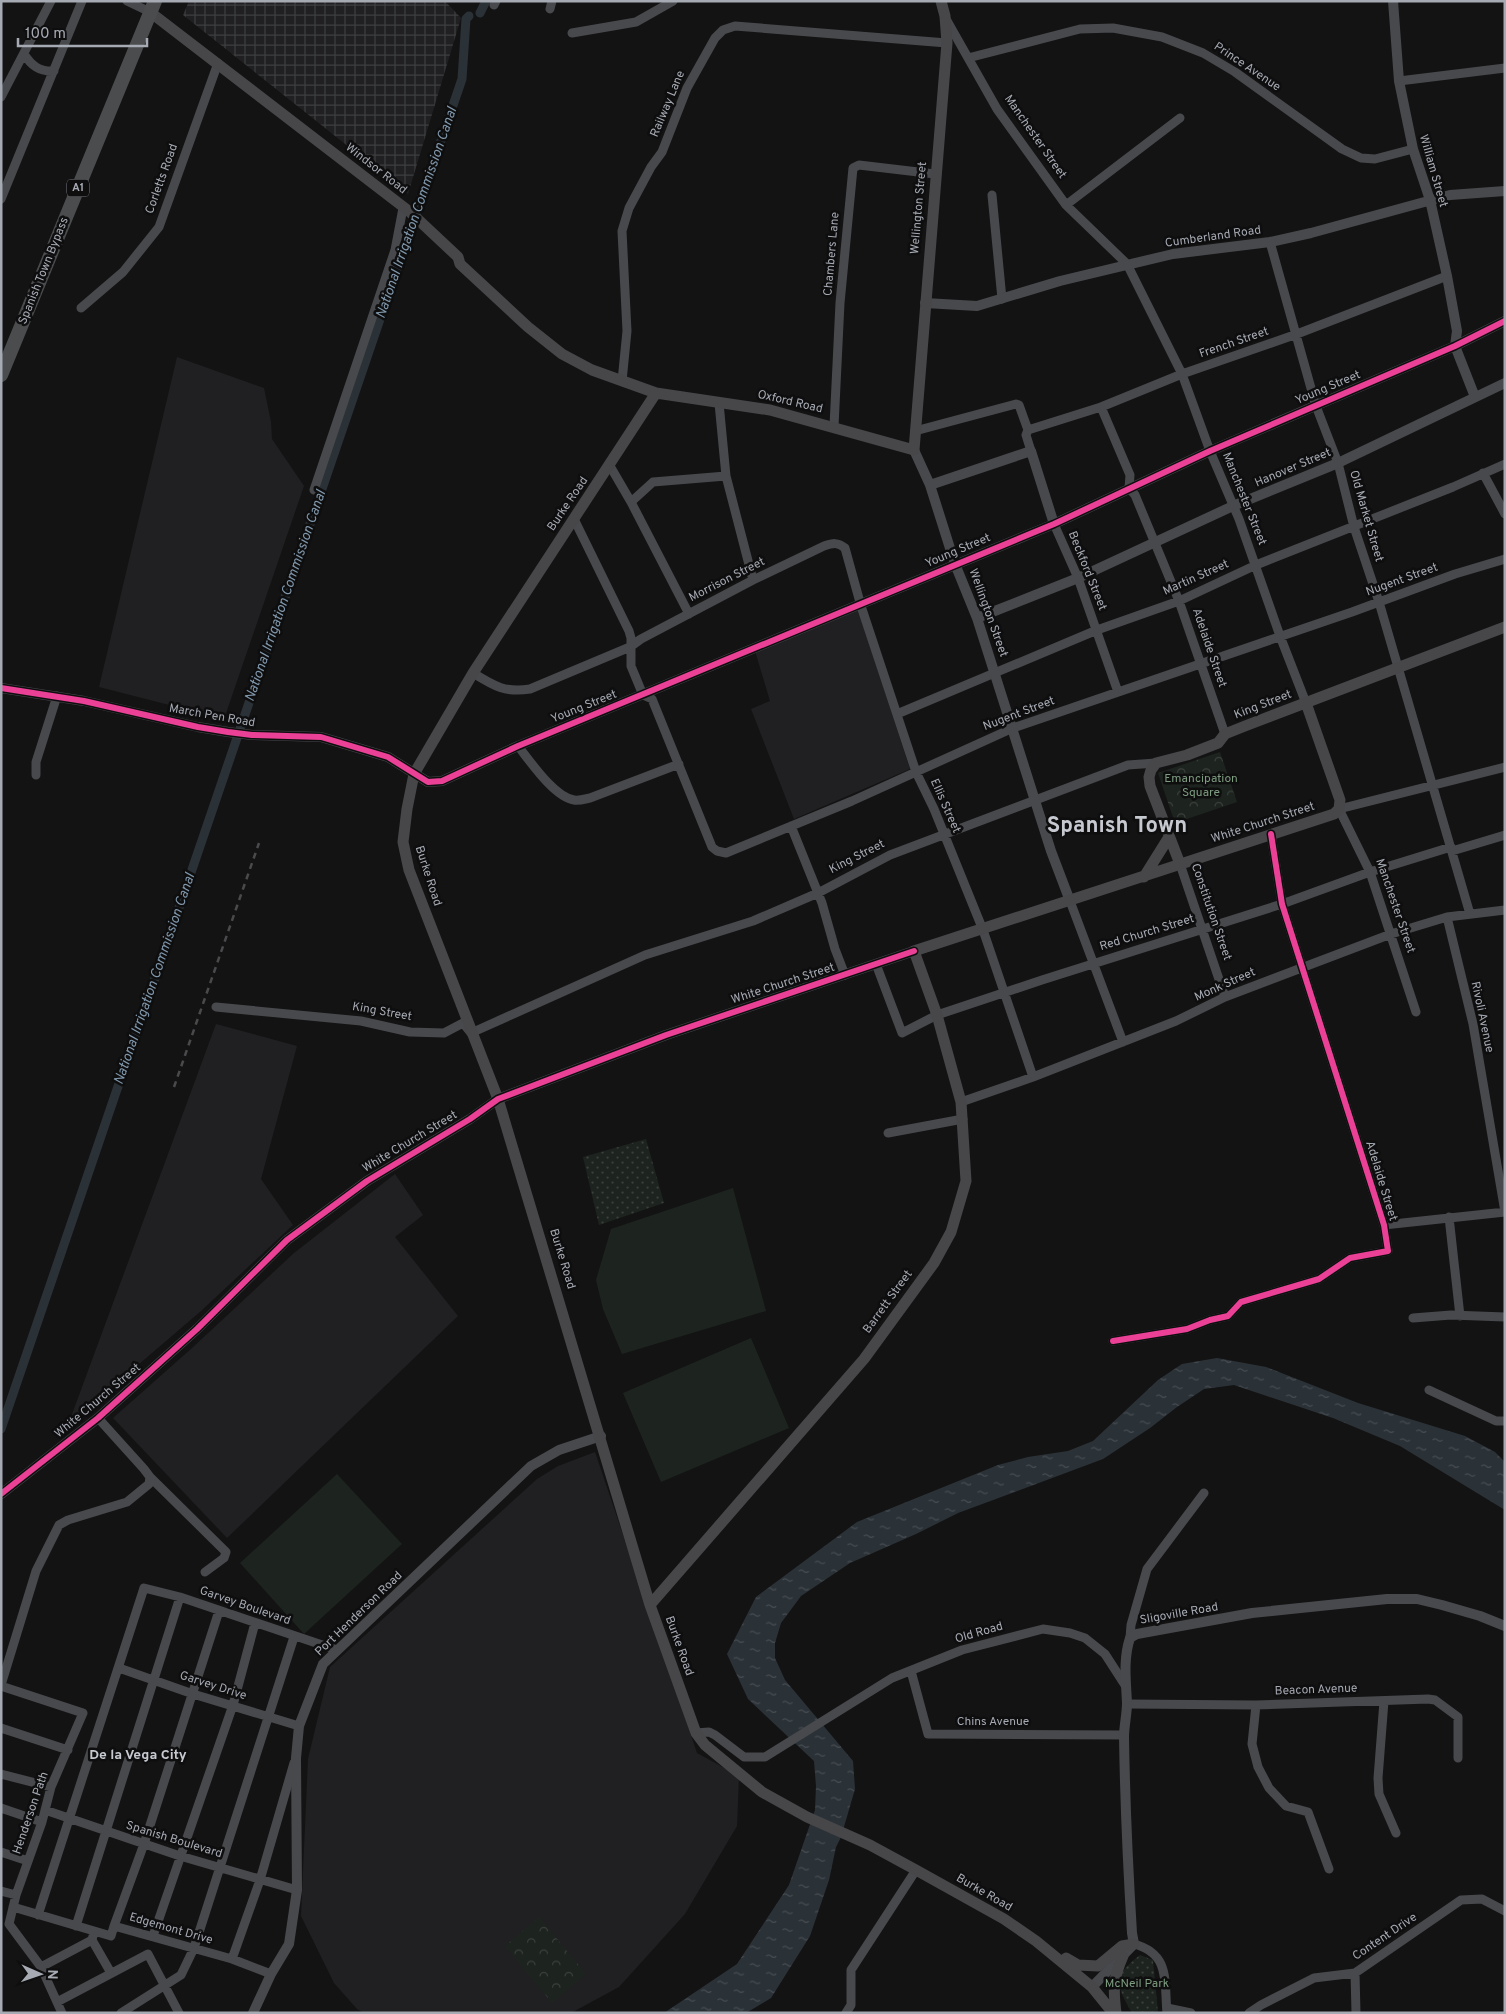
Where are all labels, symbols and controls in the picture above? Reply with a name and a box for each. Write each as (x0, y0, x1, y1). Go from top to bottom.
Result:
scale bar (18, 15, 146, 47)
text: 100 m (25, 25, 66, 44)
street label: Prince Avenue (1211, 39, 1283, 95)
street label: Railway Lane (647, 68, 689, 140)
street label: Manchester Street (1000, 92, 1070, 182)
water label: National Irrigation Commission Canal (373, 104, 462, 321)
street label: William Street (1415, 133, 1451, 209)
street label: Windsor Road (342, 140, 410, 198)
street label: Corletts Road (142, 142, 182, 216)
street label: Wellington Street (907, 161, 931, 255)
road number: A1 (67, 180, 89, 197)
street label: Chambers Lane (820, 211, 844, 297)
street label: Spanish Town Bypass (15, 215, 73, 327)
street label: Cumberland Road (1164, 222, 1262, 252)
street label: French Street (1197, 324, 1271, 362)
street label: Young Street (1293, 367, 1363, 409)
street label: Oxford Road (756, 387, 824, 417)
street label: Hanover Street (1252, 445, 1334, 491)
street label: Manchester Street (1218, 450, 1270, 548)
street label: Old Market Street (1345, 468, 1387, 564)
street label: Burke Road (544, 474, 592, 534)
water label: National Irrigation Commission Canal (242, 487, 331, 704)
street label: Beckford Street (1064, 529, 1110, 613)
street label: Young Street (923, 530, 993, 572)
street label: Morrison Street (686, 554, 768, 606)
street label: Martin Street (1161, 556, 1231, 600)
street label: Nugent Street (1364, 560, 1440, 600)
street label: Wellington Street (965, 567, 1011, 659)
street label: Adelaide Street (1188, 606, 1230, 690)
street label: Young Street (549, 687, 619, 727)
street label: King Street (1232, 687, 1294, 723)
street label: Nugent Street (981, 693, 1057, 735)
street label: March Pen Road (168, 701, 256, 731)
park label: Emancipation Square (1164, 771, 1238, 801)
street label: Ellis Street (926, 776, 964, 836)
street label: White Church Street (1209, 799, 1317, 847)
district label: Spanish Town (1047, 813, 1187, 840)
street label: King Street (826, 836, 888, 878)
street label: Burke Road (411, 844, 445, 908)
street label: Manchester Street (1371, 857, 1419, 955)
street label: Constitution Street (1187, 861, 1235, 963)
water label: National Irrigation Commission Canal (111, 870, 200, 1087)
street label: Red Church Street (1098, 911, 1196, 955)
street label: White Church Street (729, 960, 837, 1008)
street label: Monk Street (1192, 964, 1258, 1006)
street label: Rivoli Avenue (1467, 980, 1497, 1054)
street label: King Street (351, 999, 413, 1025)
street label: White Church Street (360, 1107, 460, 1177)
street label: Adelaide Street (1361, 1139, 1401, 1223)
street label: Burke Road (545, 1227, 579, 1291)
street label: Barrett Street (860, 1267, 916, 1337)
street label: White Church Street (52, 1360, 144, 1442)
street label: Port Henderson Road (312, 1568, 406, 1660)
street label: Garvey Boulevard (197, 1583, 293, 1629)
street label: Sligoville Road (1139, 1599, 1219, 1629)
street label: Burke Road (661, 1614, 697, 1678)
street label: Old Road (953, 1619, 1005, 1647)
street label: Garvey Drive (178, 1668, 248, 1704)
street label: Beacon Avenue (1274, 1681, 1358, 1699)
street label: Chins Avenue (957, 1714, 1029, 1730)
district label: De la Vega City (89, 1747, 187, 1764)
street label: Henderson Path (9, 1770, 53, 1856)
street label: Spanish Boulevard (124, 1818, 224, 1862)
street label: Burke Road (953, 1870, 1015, 1916)
street label: Edgemont Drive (127, 1909, 215, 1949)
street label: Content Drive (1350, 1910, 1420, 1964)
north arrow (15, 1949, 65, 1999)
text: N (43, 1969, 60, 1980)
park label: McNeil Park (1105, 1976, 1169, 1992)

